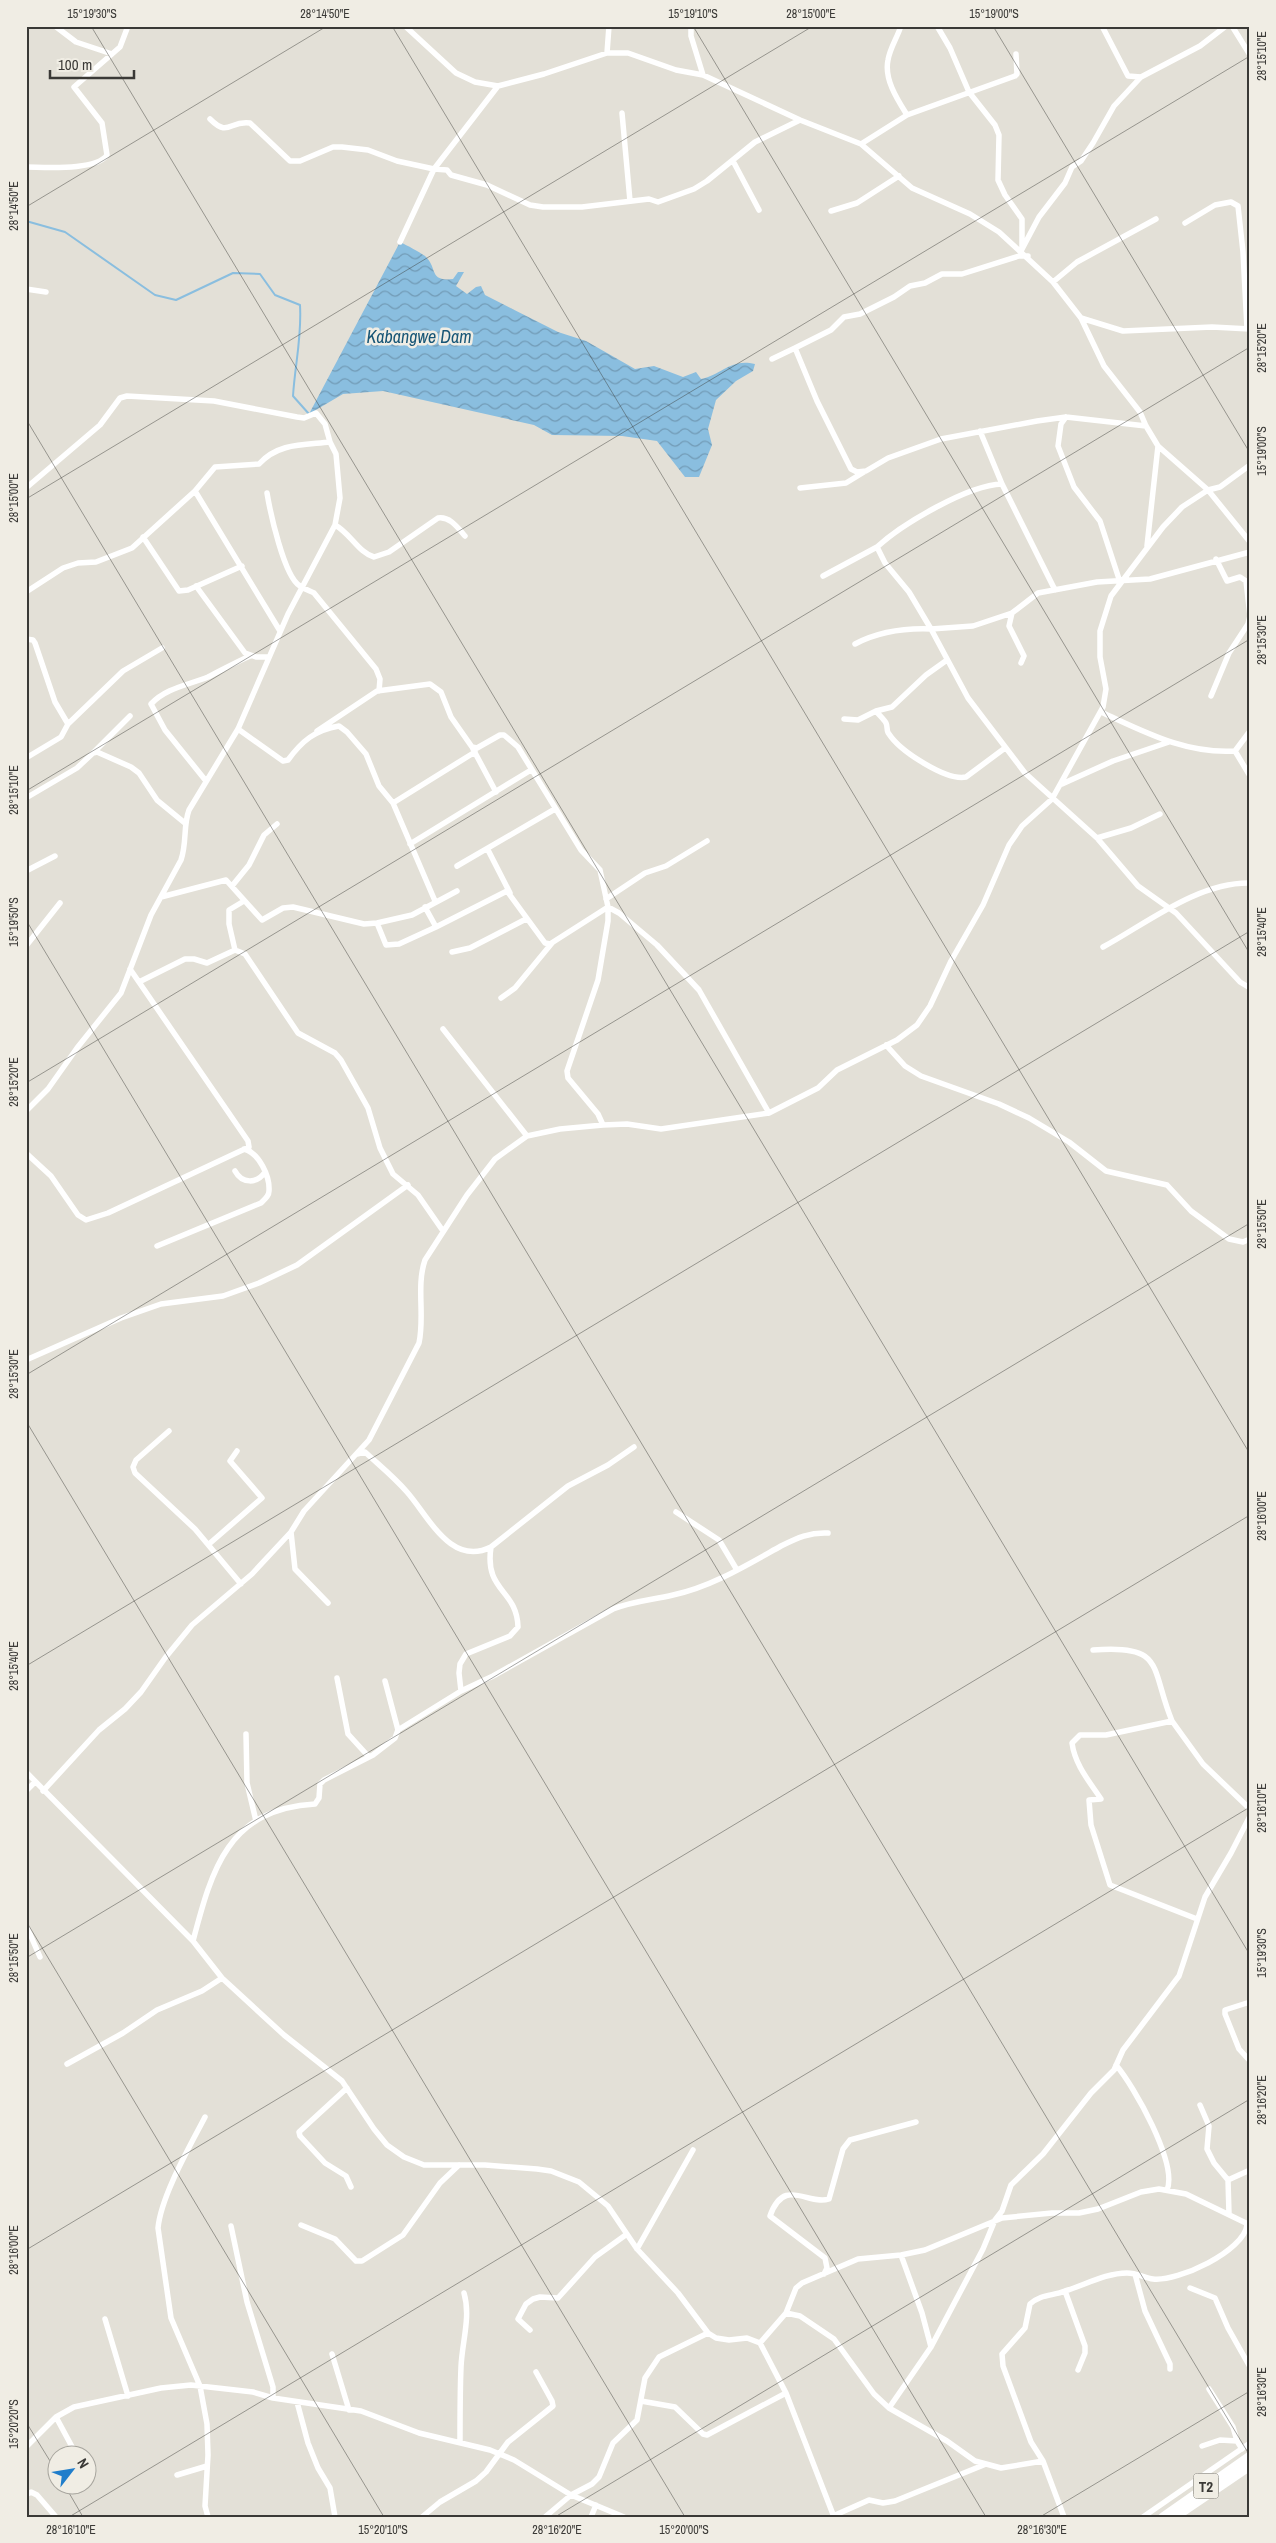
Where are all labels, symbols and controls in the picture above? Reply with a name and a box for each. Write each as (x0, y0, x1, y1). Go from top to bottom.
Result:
text: 15°19'30"S (67, 6, 117, 22)
text: 28°14'50"E (300, 6, 350, 22)
text: 15°19'10"S (668, 6, 718, 22)
text: 28°15'00"E (786, 6, 836, 22)
text: 15°19'00"S (969, 6, 1019, 22)
text: 28°15'10"E (1254, 31, 1270, 81)
scale bar (50, 48, 134, 80)
text: 100 m (58, 54, 92, 75)
text: 28°14'50"E (6, 181, 22, 231)
text: 28°15'20"E (1254, 323, 1270, 373)
water label: Kabangwe Dam (366, 324, 472, 349)
text: 15°19'00"S (1254, 426, 1270, 476)
text: 28°15'00"E (6, 473, 22, 523)
text: 28°15'30"E (1254, 615, 1270, 665)
text: 28°15'10"E (6, 765, 22, 815)
text: 15°19'50"S (6, 897, 22, 947)
text: 28°15'40"E (1254, 907, 1270, 957)
text: 28°15'20"E (6, 1057, 22, 1107)
text: 28°15'50"E (1254, 1199, 1270, 1249)
text: 28°15'30"E (6, 1349, 22, 1399)
text: 28°16'00"E (1254, 1491, 1270, 1541)
text: 28°15'40"E (6, 1641, 22, 1691)
text: 28°16'10"E (1254, 1783, 1270, 1833)
text: 15°19'30"S (1254, 1928, 1270, 1978)
text: 28°15'50"E (6, 1933, 22, 1983)
text: 28°16'20"E (1254, 2075, 1270, 2125)
text: 28°16'00"E (6, 2225, 22, 2275)
text: 28°16'30"E (1254, 2367, 1270, 2417)
text: 15°20'20"S (6, 2399, 22, 2449)
north arrow (48, 2446, 98, 2496)
text: N (73, 2455, 93, 2471)
road number: T2 (1194, 2474, 1218, 2498)
text: 28°16'10"E (46, 2522, 96, 2538)
text: 15°20'10"S (358, 2522, 408, 2538)
text: 28°16'20"E (532, 2522, 582, 2538)
text: 15°20'00"S (659, 2522, 709, 2538)
text: 28°16'30"E (1017, 2522, 1067, 2538)

